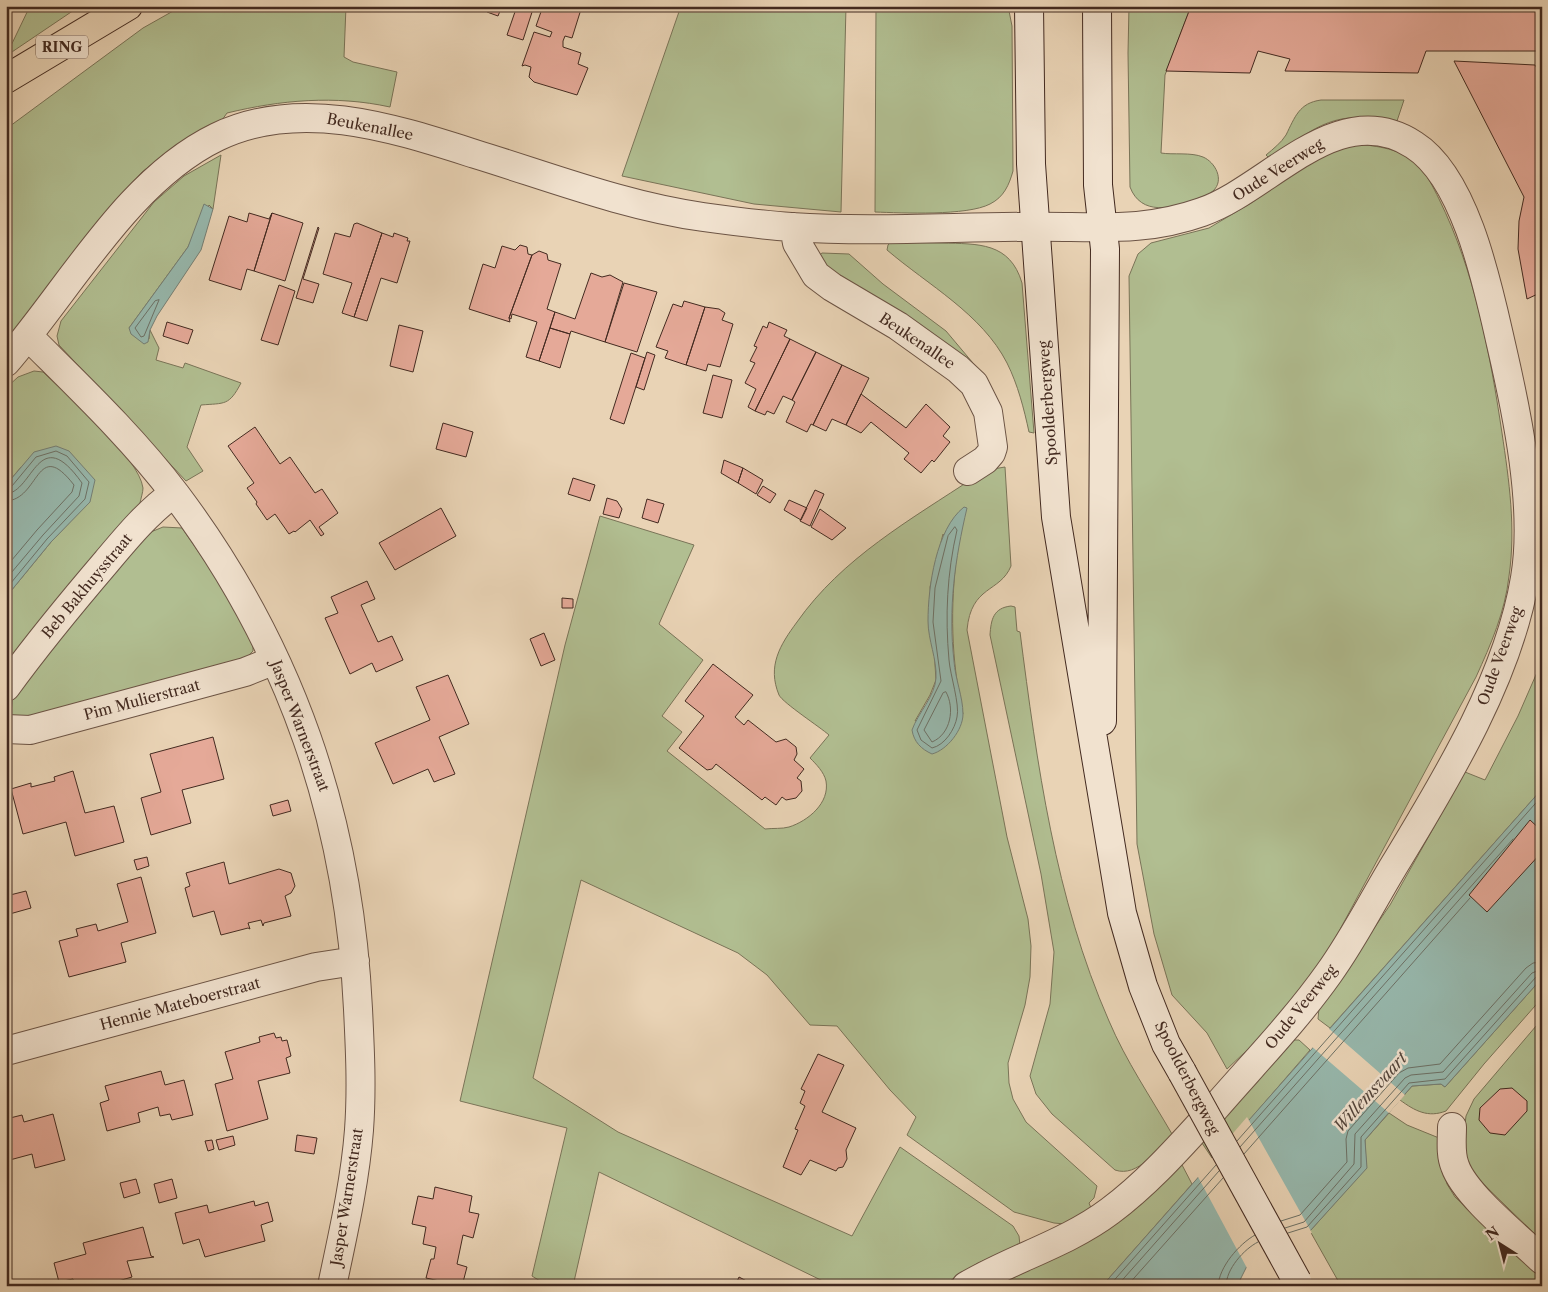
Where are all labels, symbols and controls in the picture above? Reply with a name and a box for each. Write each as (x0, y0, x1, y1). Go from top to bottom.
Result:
road number: RING (36, 36, 88, 58)
street label: Beukenallee (325, 109, 415, 144)
street label: Oude Veerweg (1229, 134, 1327, 205)
street label: Beukenallee (876, 308, 959, 373)
street label: Spoolderbergweg (1034, 340, 1061, 466)
street label: Beb Bakhuysstraat (37, 529, 137, 642)
street label: Oude Veerweg (1473, 604, 1526, 708)
street label: Jasper Warnerstraat (266, 656, 335, 795)
street label: Pim Mulierstraat (82, 675, 203, 724)
street label: Oude Veerweg (1261, 960, 1341, 1053)
street label: Hennie Mateboerstraat (98, 973, 263, 1034)
street label: Spoolderbergweg (1151, 1018, 1224, 1138)
water label: Willemsvaart (1329, 1047, 1412, 1136)
street label: Jasper Warnerstraat (326, 1126, 367, 1269)
north arrow (1476, 1220, 1526, 1270)
text: N (1482, 1223, 1503, 1244)

